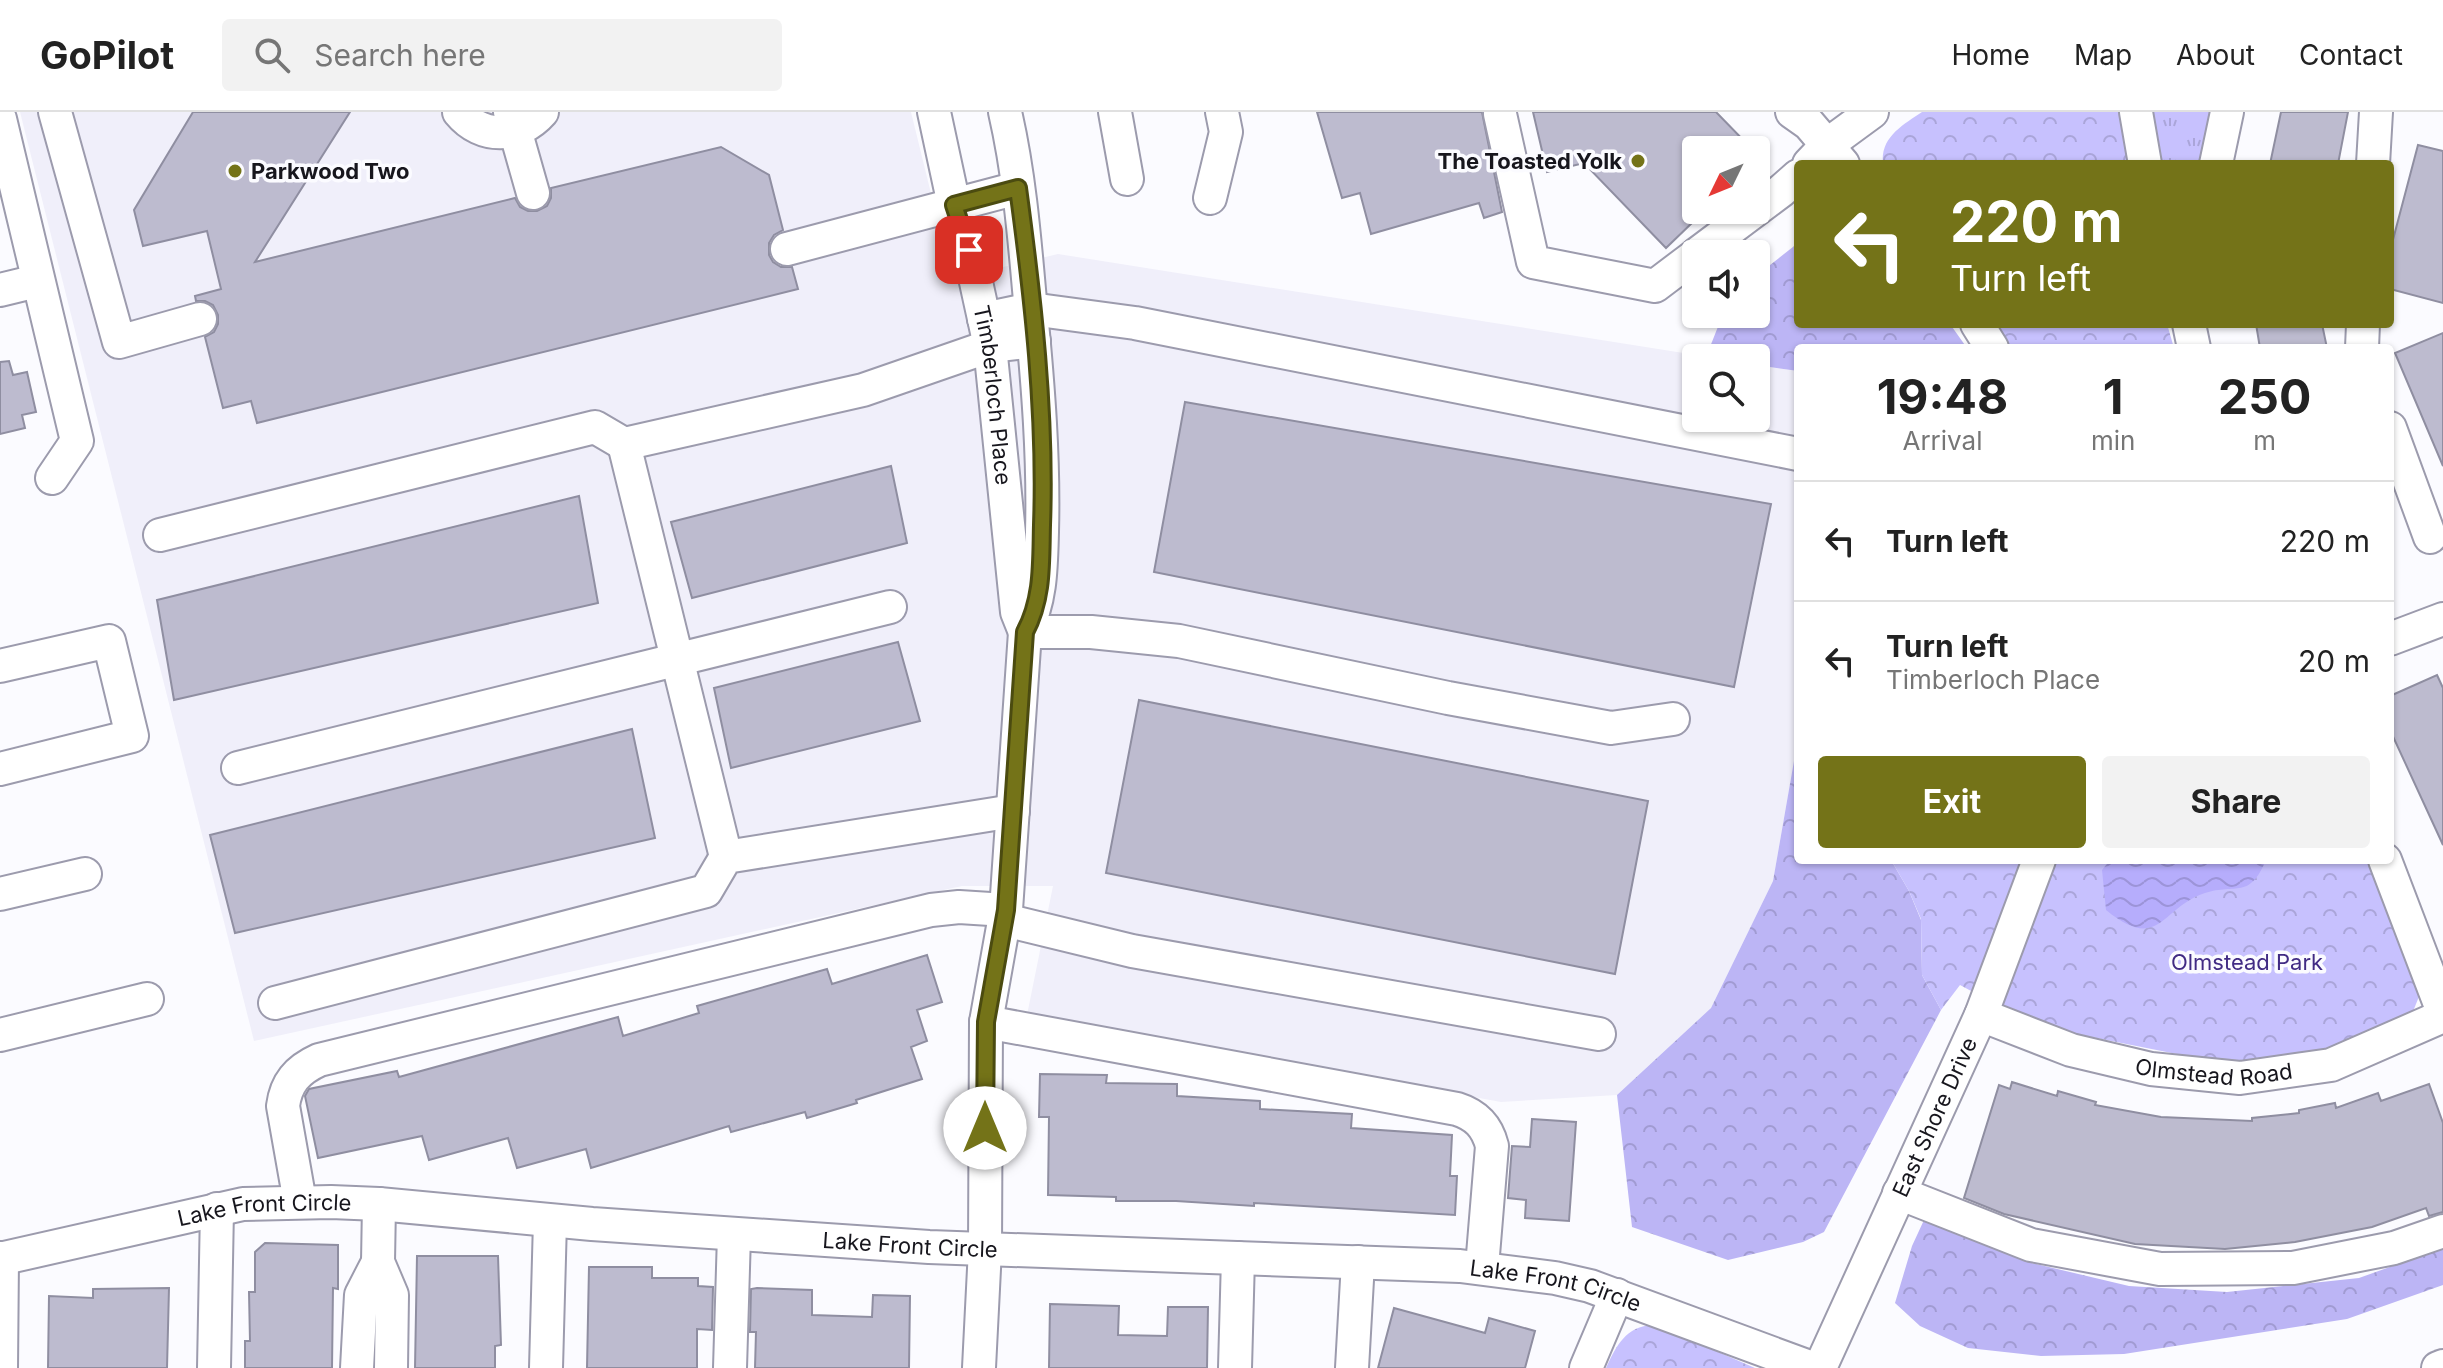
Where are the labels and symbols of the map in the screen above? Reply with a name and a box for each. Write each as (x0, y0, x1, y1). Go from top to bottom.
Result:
north arrow (1682, 136, 1770, 224)
place label: The Toasted Yolk (1438, 148, 1622, 174)
marker: The Toasted Yolk (1629, 152, 1647, 170)
place label: Parkwood Two (251, 158, 409, 184)
marker: Parkwood Two (226, 162, 244, 180)
pin (935, 216, 1003, 284)
street label: Timberloch Place (968, 303, 1017, 486)
park label: Olmstead Park (2171, 949, 2323, 975)
street label: East Shore Drive (1887, 1033, 1982, 1201)
street label: Olmstead Road (2133, 1053, 2294, 1091)
position arrow (943, 1086, 1027, 1170)
street label: Lake Front Circle (175, 1189, 352, 1231)
street label: Lake Front Circle (822, 1227, 998, 1262)
street label: Lake Front Circle (1468, 1254, 1645, 1317)

